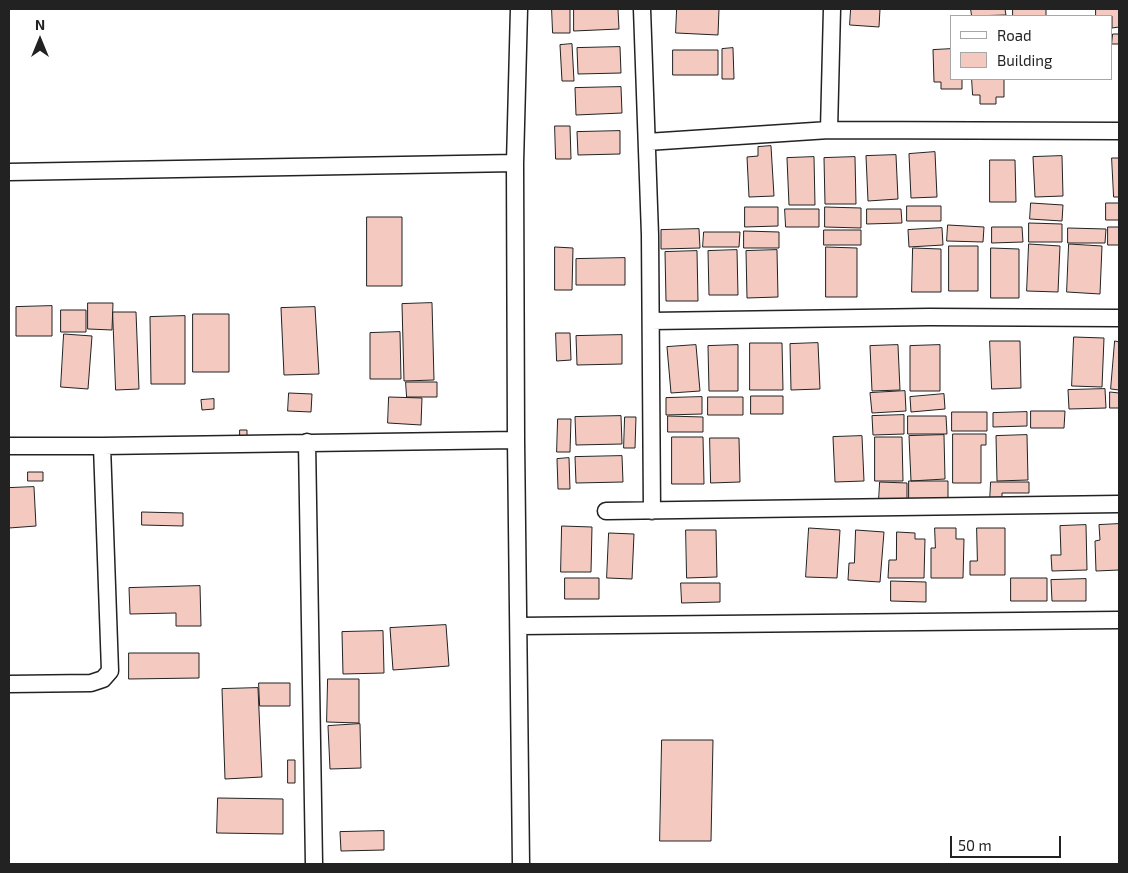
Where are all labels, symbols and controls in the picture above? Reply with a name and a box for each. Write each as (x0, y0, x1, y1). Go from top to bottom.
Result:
north arrow (15, 15, 65, 65)
legend (950, 15, 1113, 80)
text: N (35, 16, 45, 33)
text: Road (997, 26, 1032, 44)
text: Building (997, 51, 1052, 69)
scale bar (953, 826, 1064, 858)
text: 50 m (958, 836, 992, 854)

